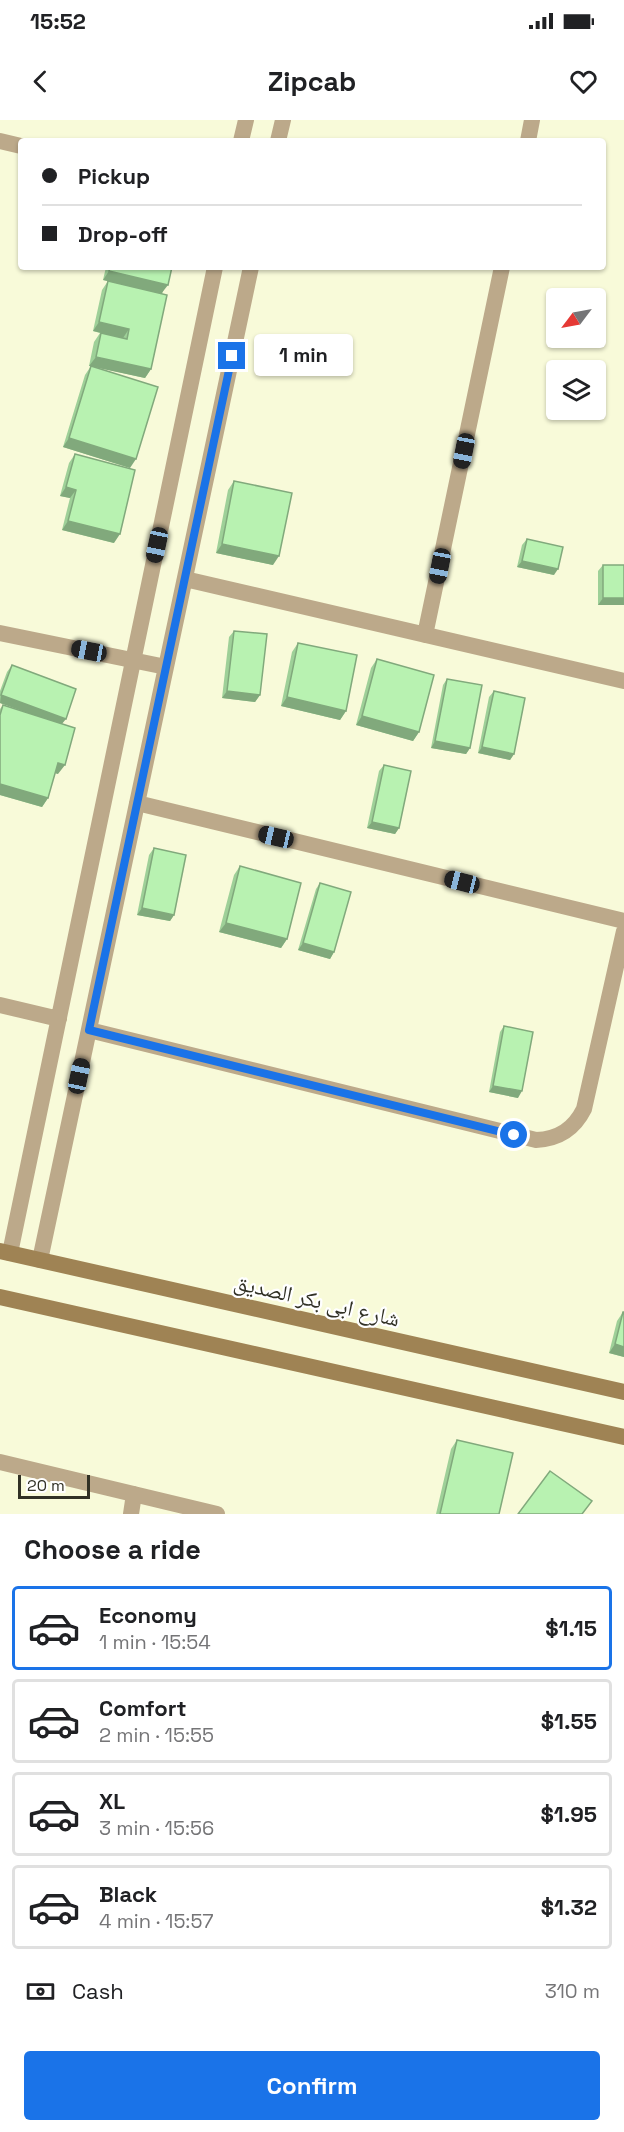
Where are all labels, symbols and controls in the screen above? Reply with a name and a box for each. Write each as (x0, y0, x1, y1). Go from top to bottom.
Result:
text: 15:52 (30, 7, 86, 35)
text: Zipcab (268, 64, 356, 99)
icon: back (24, 65, 57, 98)
icon: heart (567, 65, 600, 98)
text: Pickup (78, 162, 150, 190)
text: Drop-off (78, 220, 168, 248)
north arrow (546, 288, 606, 348)
map controls (546, 288, 606, 420)
callout: 1 min (253, 335, 352, 377)
route end (218, 342, 245, 369)
text: 1 min (279, 342, 328, 368)
button: layers (546, 360, 606, 420)
car (452, 432, 476, 470)
car (144, 526, 170, 564)
car (428, 547, 452, 585)
car (70, 639, 108, 663)
car (256, 824, 296, 850)
car (442, 869, 482, 895)
car (66, 1057, 92, 1095)
route start (500, 1121, 527, 1148)
street label: شارع ابى بكر الصديق (231, 1267, 403, 1333)
scale bar (18, 1472, 90, 1500)
text: 20 m (27, 1475, 65, 1496)
text: Choose a ride (24, 1532, 201, 1567)
icon: car (27, 1601, 81, 1655)
text: Economy (99, 1601, 197, 1629)
text: $1.15 (545, 1614, 597, 1642)
text: 1 min · 15:54 (99, 1629, 211, 1655)
icon: car (27, 1694, 81, 1748)
text: Comfort (99, 1694, 187, 1722)
text: $1.55 (541, 1707, 597, 1735)
text: 2 min · 15:55 (99, 1722, 214, 1748)
icon: car (27, 1787, 81, 1841)
text: XL (99, 1787, 125, 1815)
text: $1.95 (540, 1800, 597, 1828)
text: 3 min · 15:56 (99, 1815, 214, 1841)
icon: car (27, 1880, 81, 1934)
text: Black (99, 1880, 157, 1908)
text: $1.32 (541, 1893, 597, 1921)
text: 4 min · 15:57 (99, 1908, 213, 1934)
icon: cash (24, 1975, 57, 2008)
text: Cash (72, 1977, 124, 2005)
text: 310 m (545, 1978, 600, 2004)
button: Confirm (24, 2051, 600, 2120)

